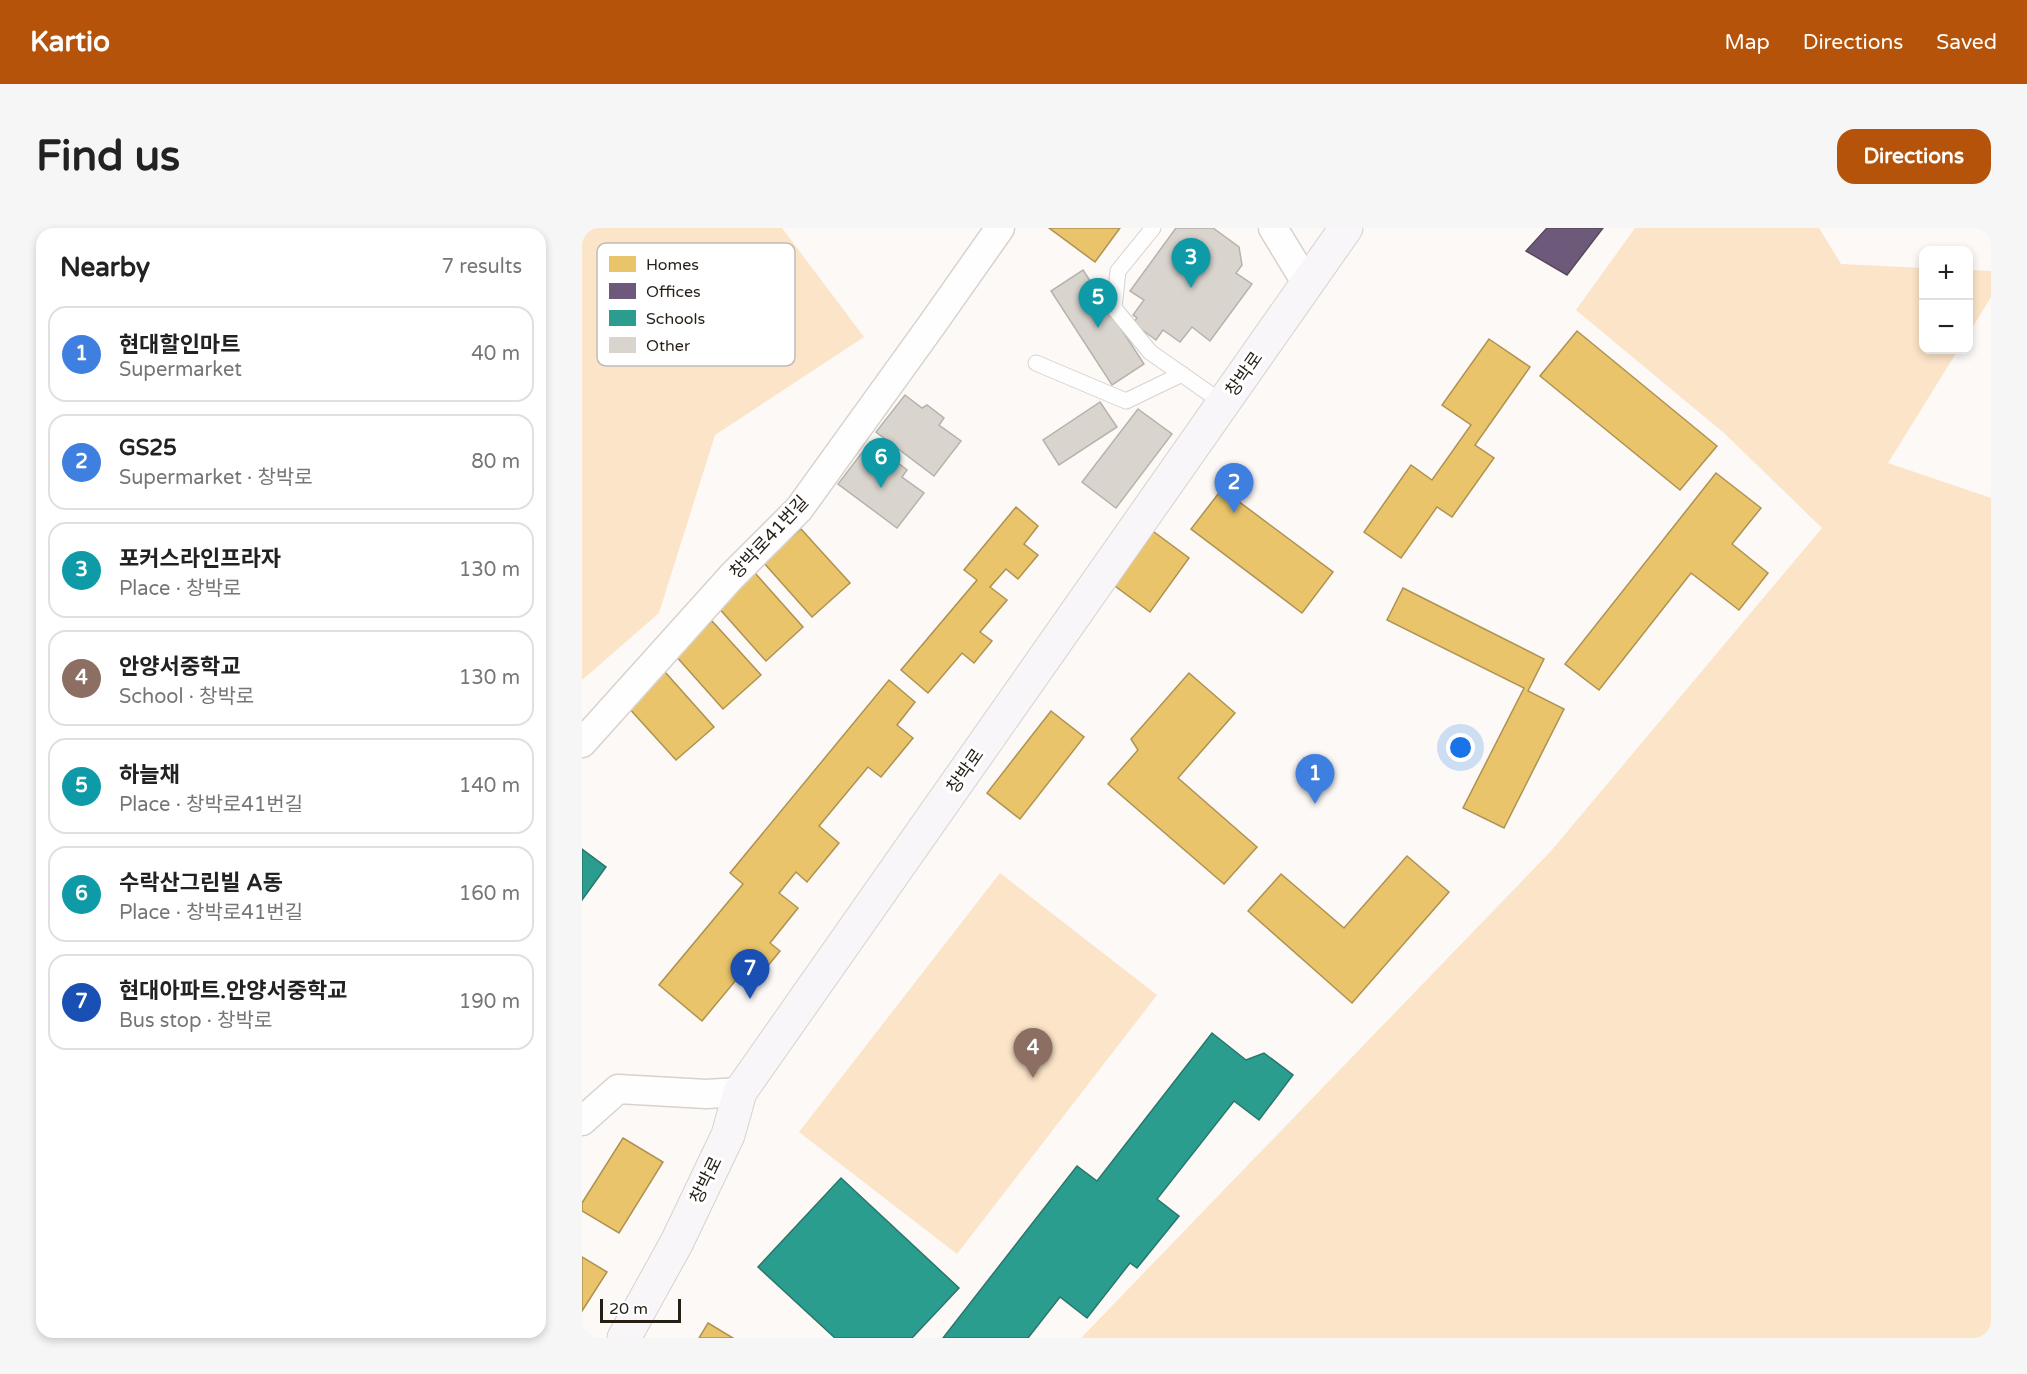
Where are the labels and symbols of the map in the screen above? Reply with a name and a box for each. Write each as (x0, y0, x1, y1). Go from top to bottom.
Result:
pin: 3 (1172, 238, 1210, 288)
legend (597, 243, 795, 366)
text: Homes (646, 255, 699, 275)
pin: 5 (1078, 279, 1118, 328)
text: Offices (646, 282, 701, 302)
text: Schools (646, 309, 705, 329)
text: Other (646, 336, 691, 356)
street label: 창박로 (1221, 347, 1267, 401)
pin: 6 (862, 438, 900, 488)
pin: 2 (1214, 464, 1254, 513)
street label: 창박로41번길 (725, 491, 813, 583)
your location (1446, 733, 1475, 762)
street label: 창박로 (942, 744, 988, 798)
pin: 1 (1296, 754, 1334, 804)
pin: 7 (730, 950, 770, 999)
pin: 4 (1014, 1028, 1052, 1078)
street label: 창박로 (685, 1153, 727, 1207)
scale bar (600, 1296, 681, 1324)

